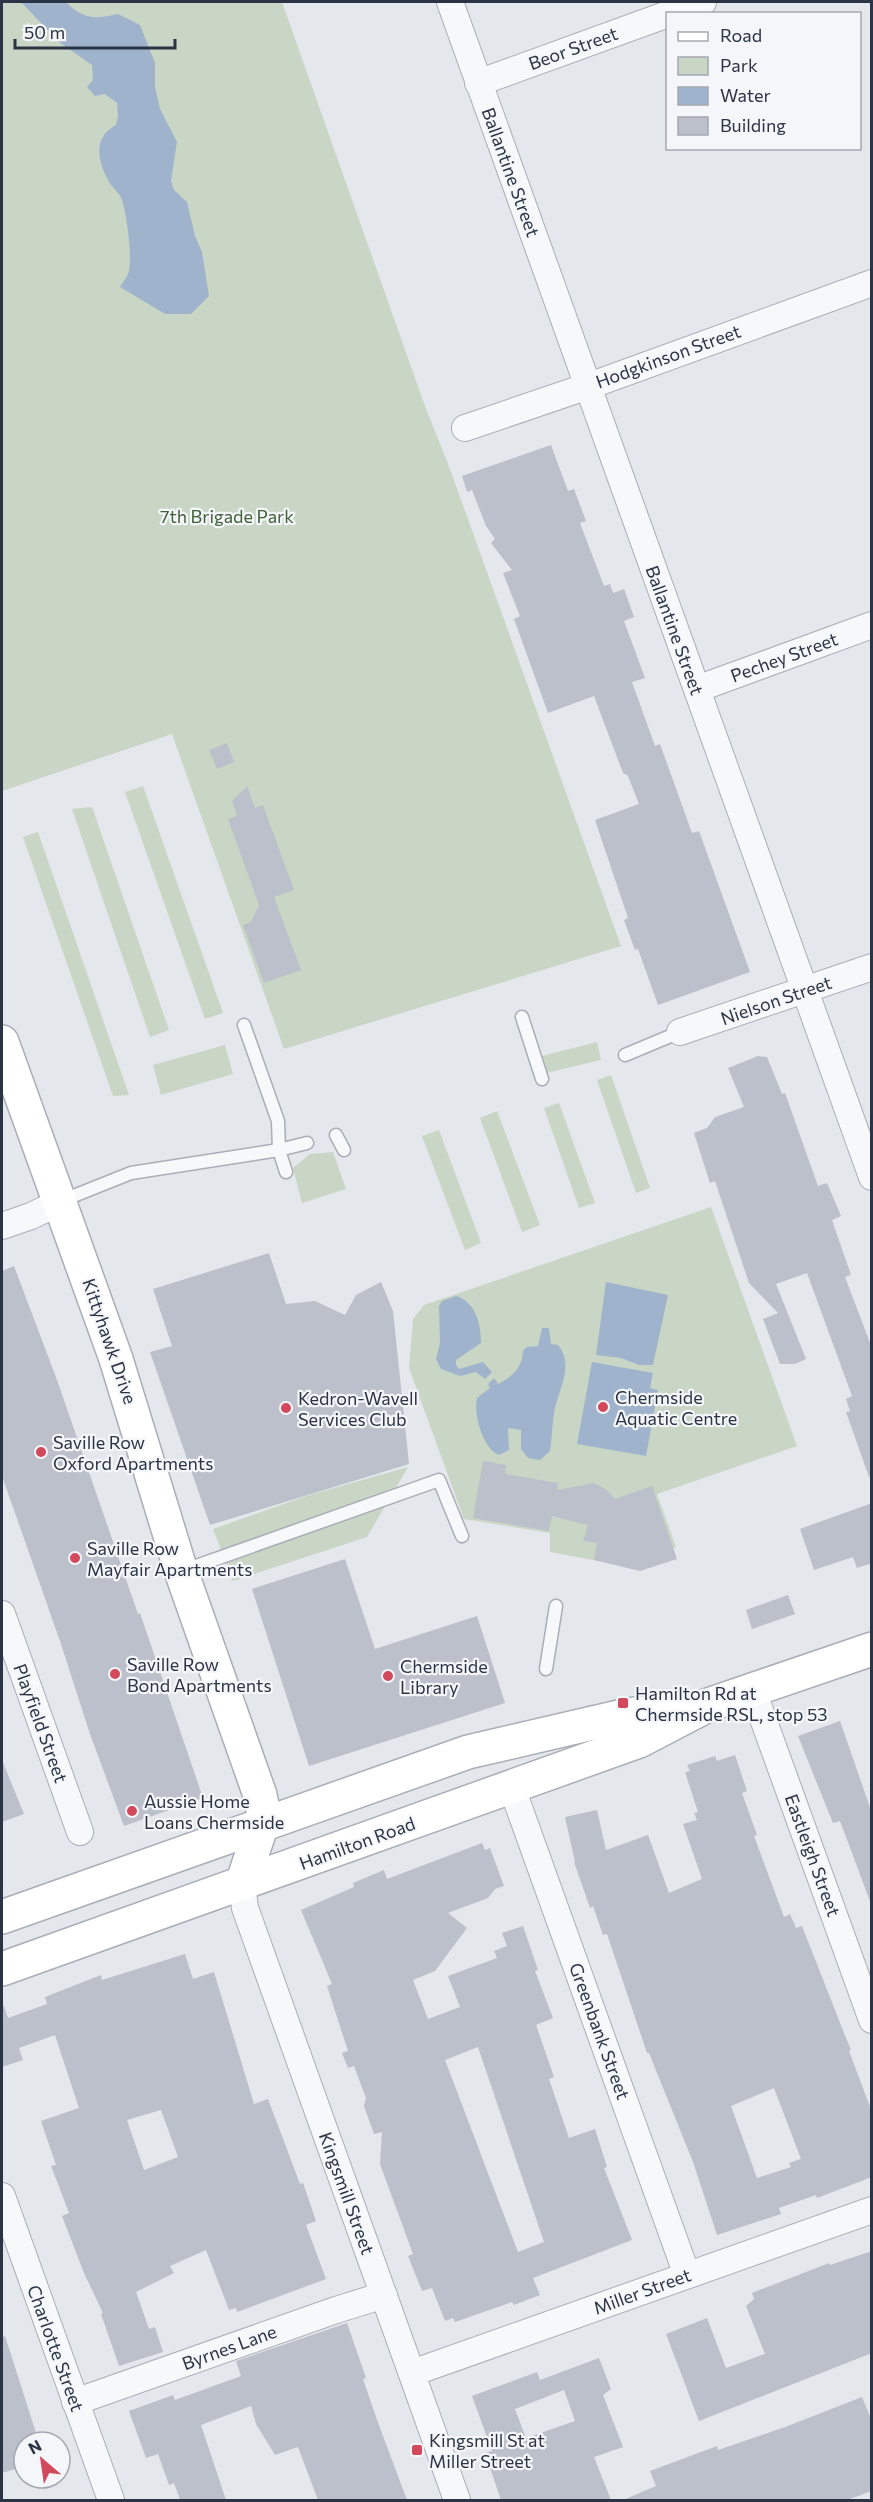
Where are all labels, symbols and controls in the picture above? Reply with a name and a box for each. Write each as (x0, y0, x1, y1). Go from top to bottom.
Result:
scale bar (15, 12, 176, 50)
legend (666, 12, 861, 150)
text: 50 m (24, 21, 65, 43)
street label: Beor Street (525, 22, 621, 74)
text: Road (720, 24, 762, 46)
text: Park (720, 54, 758, 76)
text: Water (720, 84, 771, 106)
street label: Ballantine Street (477, 104, 545, 240)
text: Building (720, 114, 786, 136)
street label: Hodgkinson Street (592, 320, 744, 392)
park label: 7th Brigade Park (160, 505, 294, 527)
street label: Ballantine Street (641, 562, 709, 698)
street label: Pechey Street (727, 627, 841, 687)
street label: Nielson Street (718, 971, 834, 1029)
street label: Kittyhawk Drive (78, 1275, 142, 1407)
place label: Chermside Aquatic Centre (615, 1386, 737, 1429)
place label: Kedron-Wavell Services Club (298, 1387, 418, 1430)
marker: Chermside Aquatic Centre (596, 1400, 610, 1414)
marker: Kedron-Wavell Services Club (279, 1401, 293, 1415)
place label: Saville Row Oxford Apartments (53, 1431, 213, 1474)
marker: Saville Row Oxford Apartments (34, 1445, 48, 1459)
place label: Saville Row Mayfair Apartments (87, 1537, 252, 1580)
marker: Saville Row Mayfair Apartments (68, 1551, 82, 1565)
place label: Saville Row Bond Apartments (127, 1653, 272, 1696)
place label: Chermside Library (400, 1655, 488, 1698)
street label: Playfield Street (9, 1661, 73, 1785)
marker: Saville Row Bond Apartments (108, 1667, 122, 1681)
marker: Chermside Library (381, 1669, 395, 1683)
place label: Hamilton Rd at Chermside RSL, stop 53 (635, 1682, 828, 1725)
marker: Hamilton Rd at Chermside RSL, stop 53 (616, 1696, 630, 1710)
place label: Aussie Home Loans Chermside (144, 1790, 284, 1833)
street label: Eastleigh Street (781, 1791, 845, 1919)
marker: Aussie Home Loans Chermside (125, 1804, 139, 1818)
street label: Hamilton Road (296, 1812, 418, 1874)
street label: Greenbank Street (565, 1960, 635, 2102)
street label: Kingsmill Street (315, 2129, 379, 2257)
street label: Miller Street (590, 2263, 694, 2319)
street label: Charlotte Street (23, 2282, 89, 2414)
street label: Byrnes Lane (179, 2320, 279, 2374)
place label: Kingsmill St at Miller Street (429, 2429, 545, 2472)
north arrow (12, 2430, 72, 2490)
text: N (25, 2435, 44, 2458)
marker: Kingsmill St at Miller Street (410, 2443, 424, 2457)

